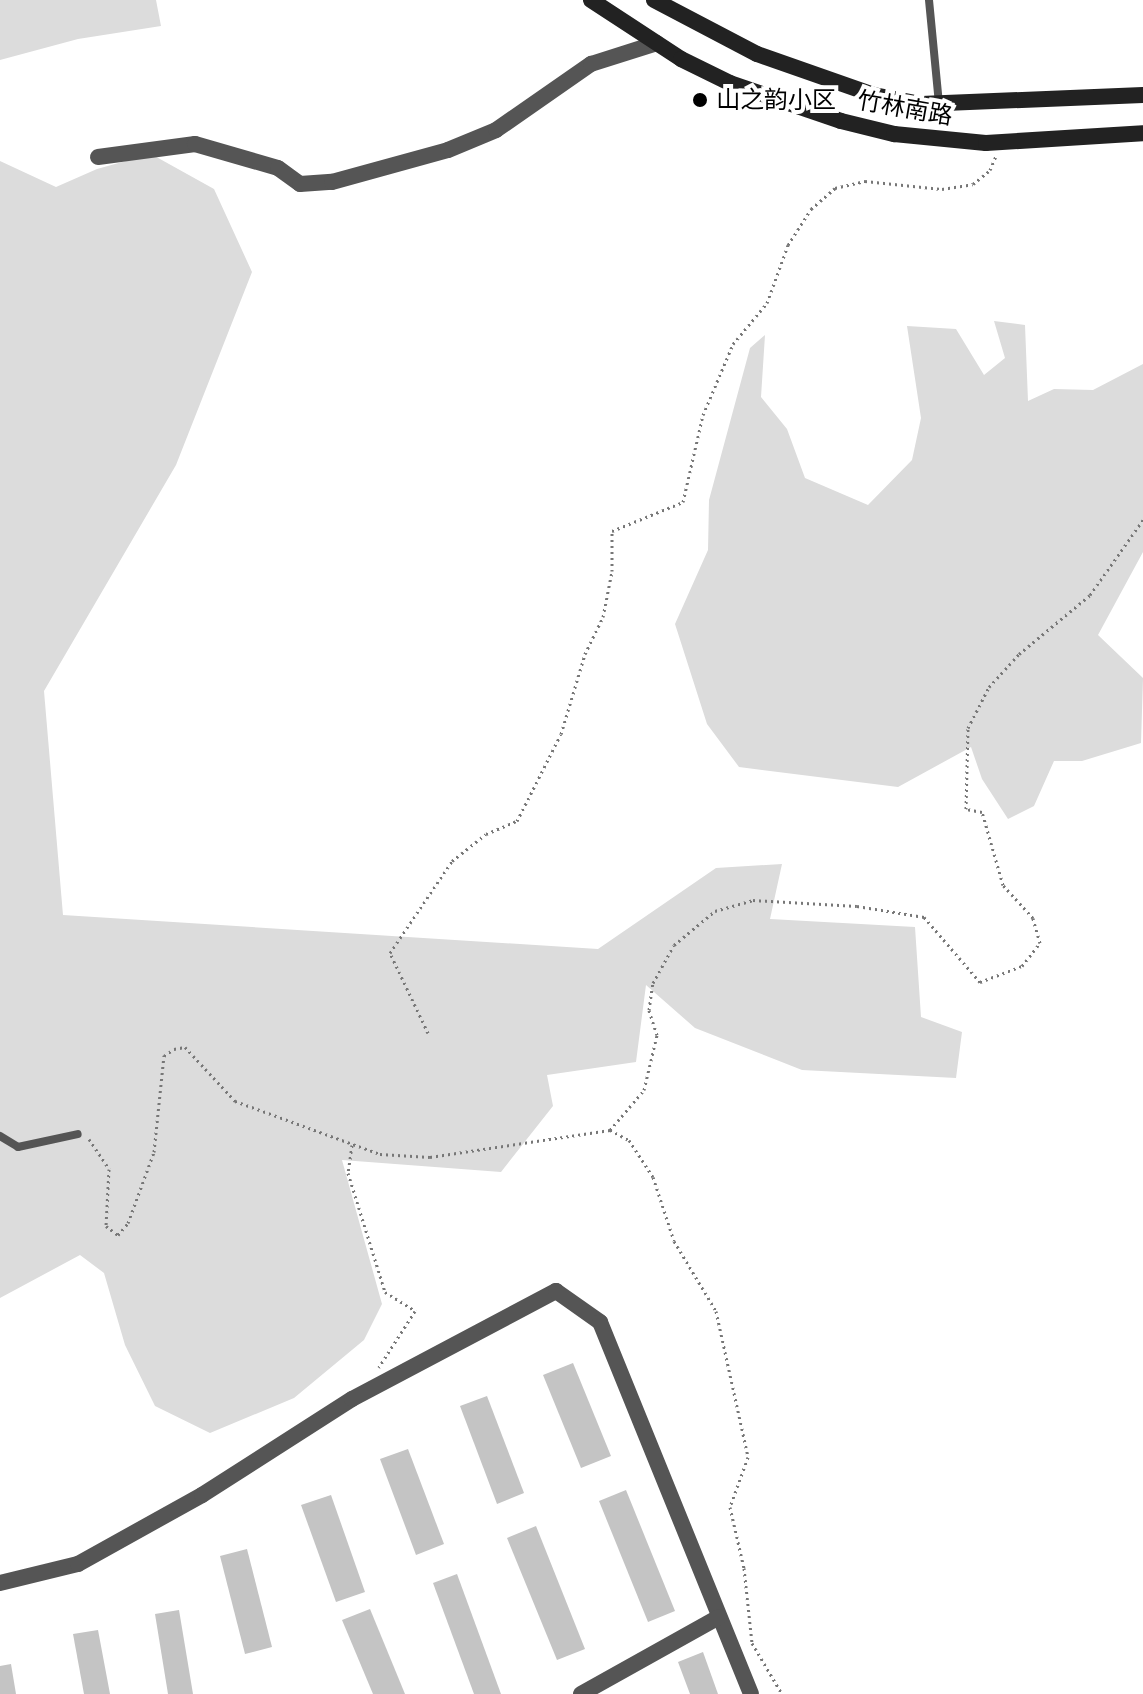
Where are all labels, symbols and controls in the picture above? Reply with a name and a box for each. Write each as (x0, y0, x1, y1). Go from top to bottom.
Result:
street label: 竹林南路 (855, 85, 955, 131)
place label: 山之韵小区 (716, 86, 836, 114)
marker: 山之韵小区 (691, 91, 709, 109)

